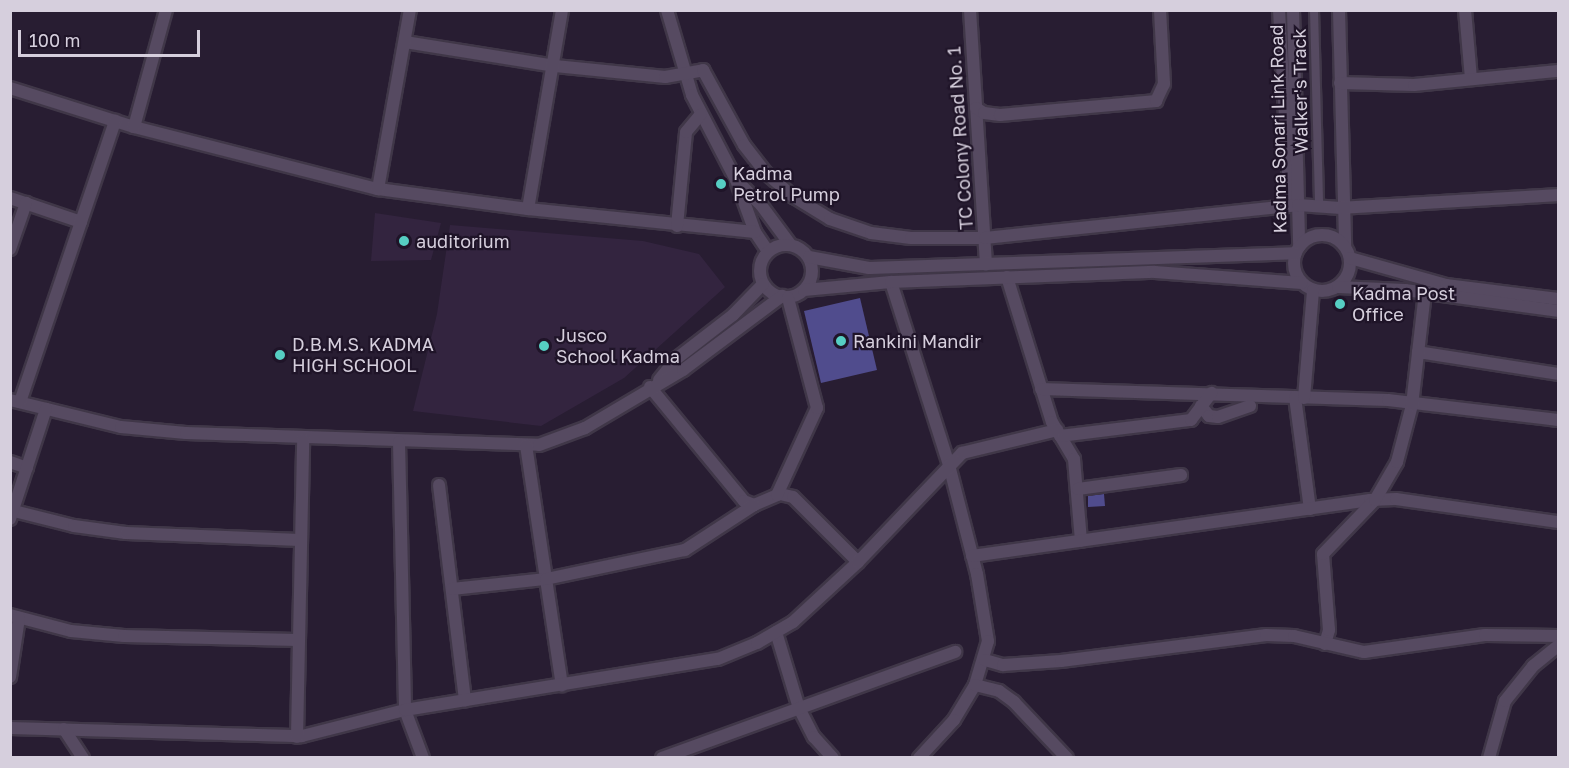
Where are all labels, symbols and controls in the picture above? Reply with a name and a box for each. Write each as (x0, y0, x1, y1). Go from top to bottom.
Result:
scale bar (21, 18, 202, 56)
street label: Kadma Sonari Link Road (1265, 24, 1291, 234)
street label: Walker's Track (1288, 28, 1312, 154)
text: 100 m (29, 29, 80, 51)
street label: TC Colony Road No. 1 (943, 46, 977, 230)
place label: Kadma Petrol Pump (733, 163, 840, 206)
marker: Kadma Petrol Pump (714, 177, 728, 191)
place label: auditorium (416, 230, 510, 252)
marker: auditorium (397, 234, 411, 248)
place label: Kadma Post Office (1352, 283, 1455, 326)
marker: Kadma Post Office (1333, 297, 1347, 311)
place label: Jusco School Kadma (556, 325, 680, 368)
place label: Rankini Mandir (853, 330, 981, 352)
place label: D.B.M.S. KADMA HIGH SCHOOL (292, 334, 434, 376)
marker: Rankini Mandir (834, 334, 848, 348)
marker: Jusco School Kadma (537, 339, 551, 353)
marker: D.B.M.S. KADMA HIGH SCHOOL (273, 348, 287, 362)

